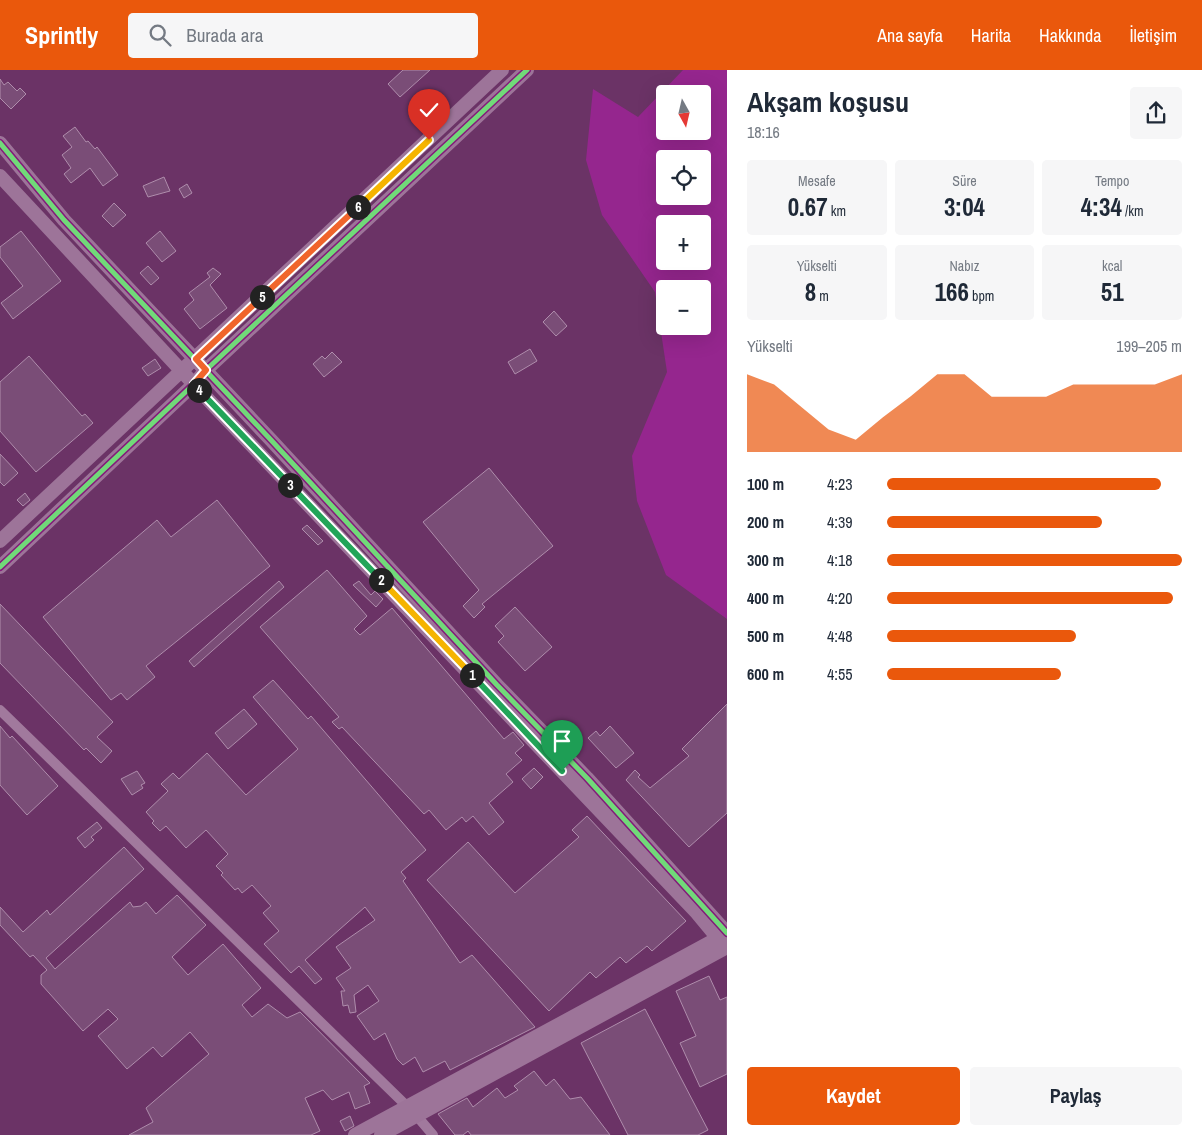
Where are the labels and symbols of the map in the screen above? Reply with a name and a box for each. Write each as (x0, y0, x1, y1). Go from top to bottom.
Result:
north arrow (656, 85, 711, 140)
pin (408, 89, 450, 140)
pin: 6 (346, 194, 370, 220)
pin: 5 (250, 284, 274, 310)
pin: 4 (186, 378, 212, 402)
pin: 3 (278, 472, 302, 498)
pin: 2 (368, 568, 394, 592)
pin: 1 (460, 662, 484, 688)
pin (541, 720, 583, 771)

